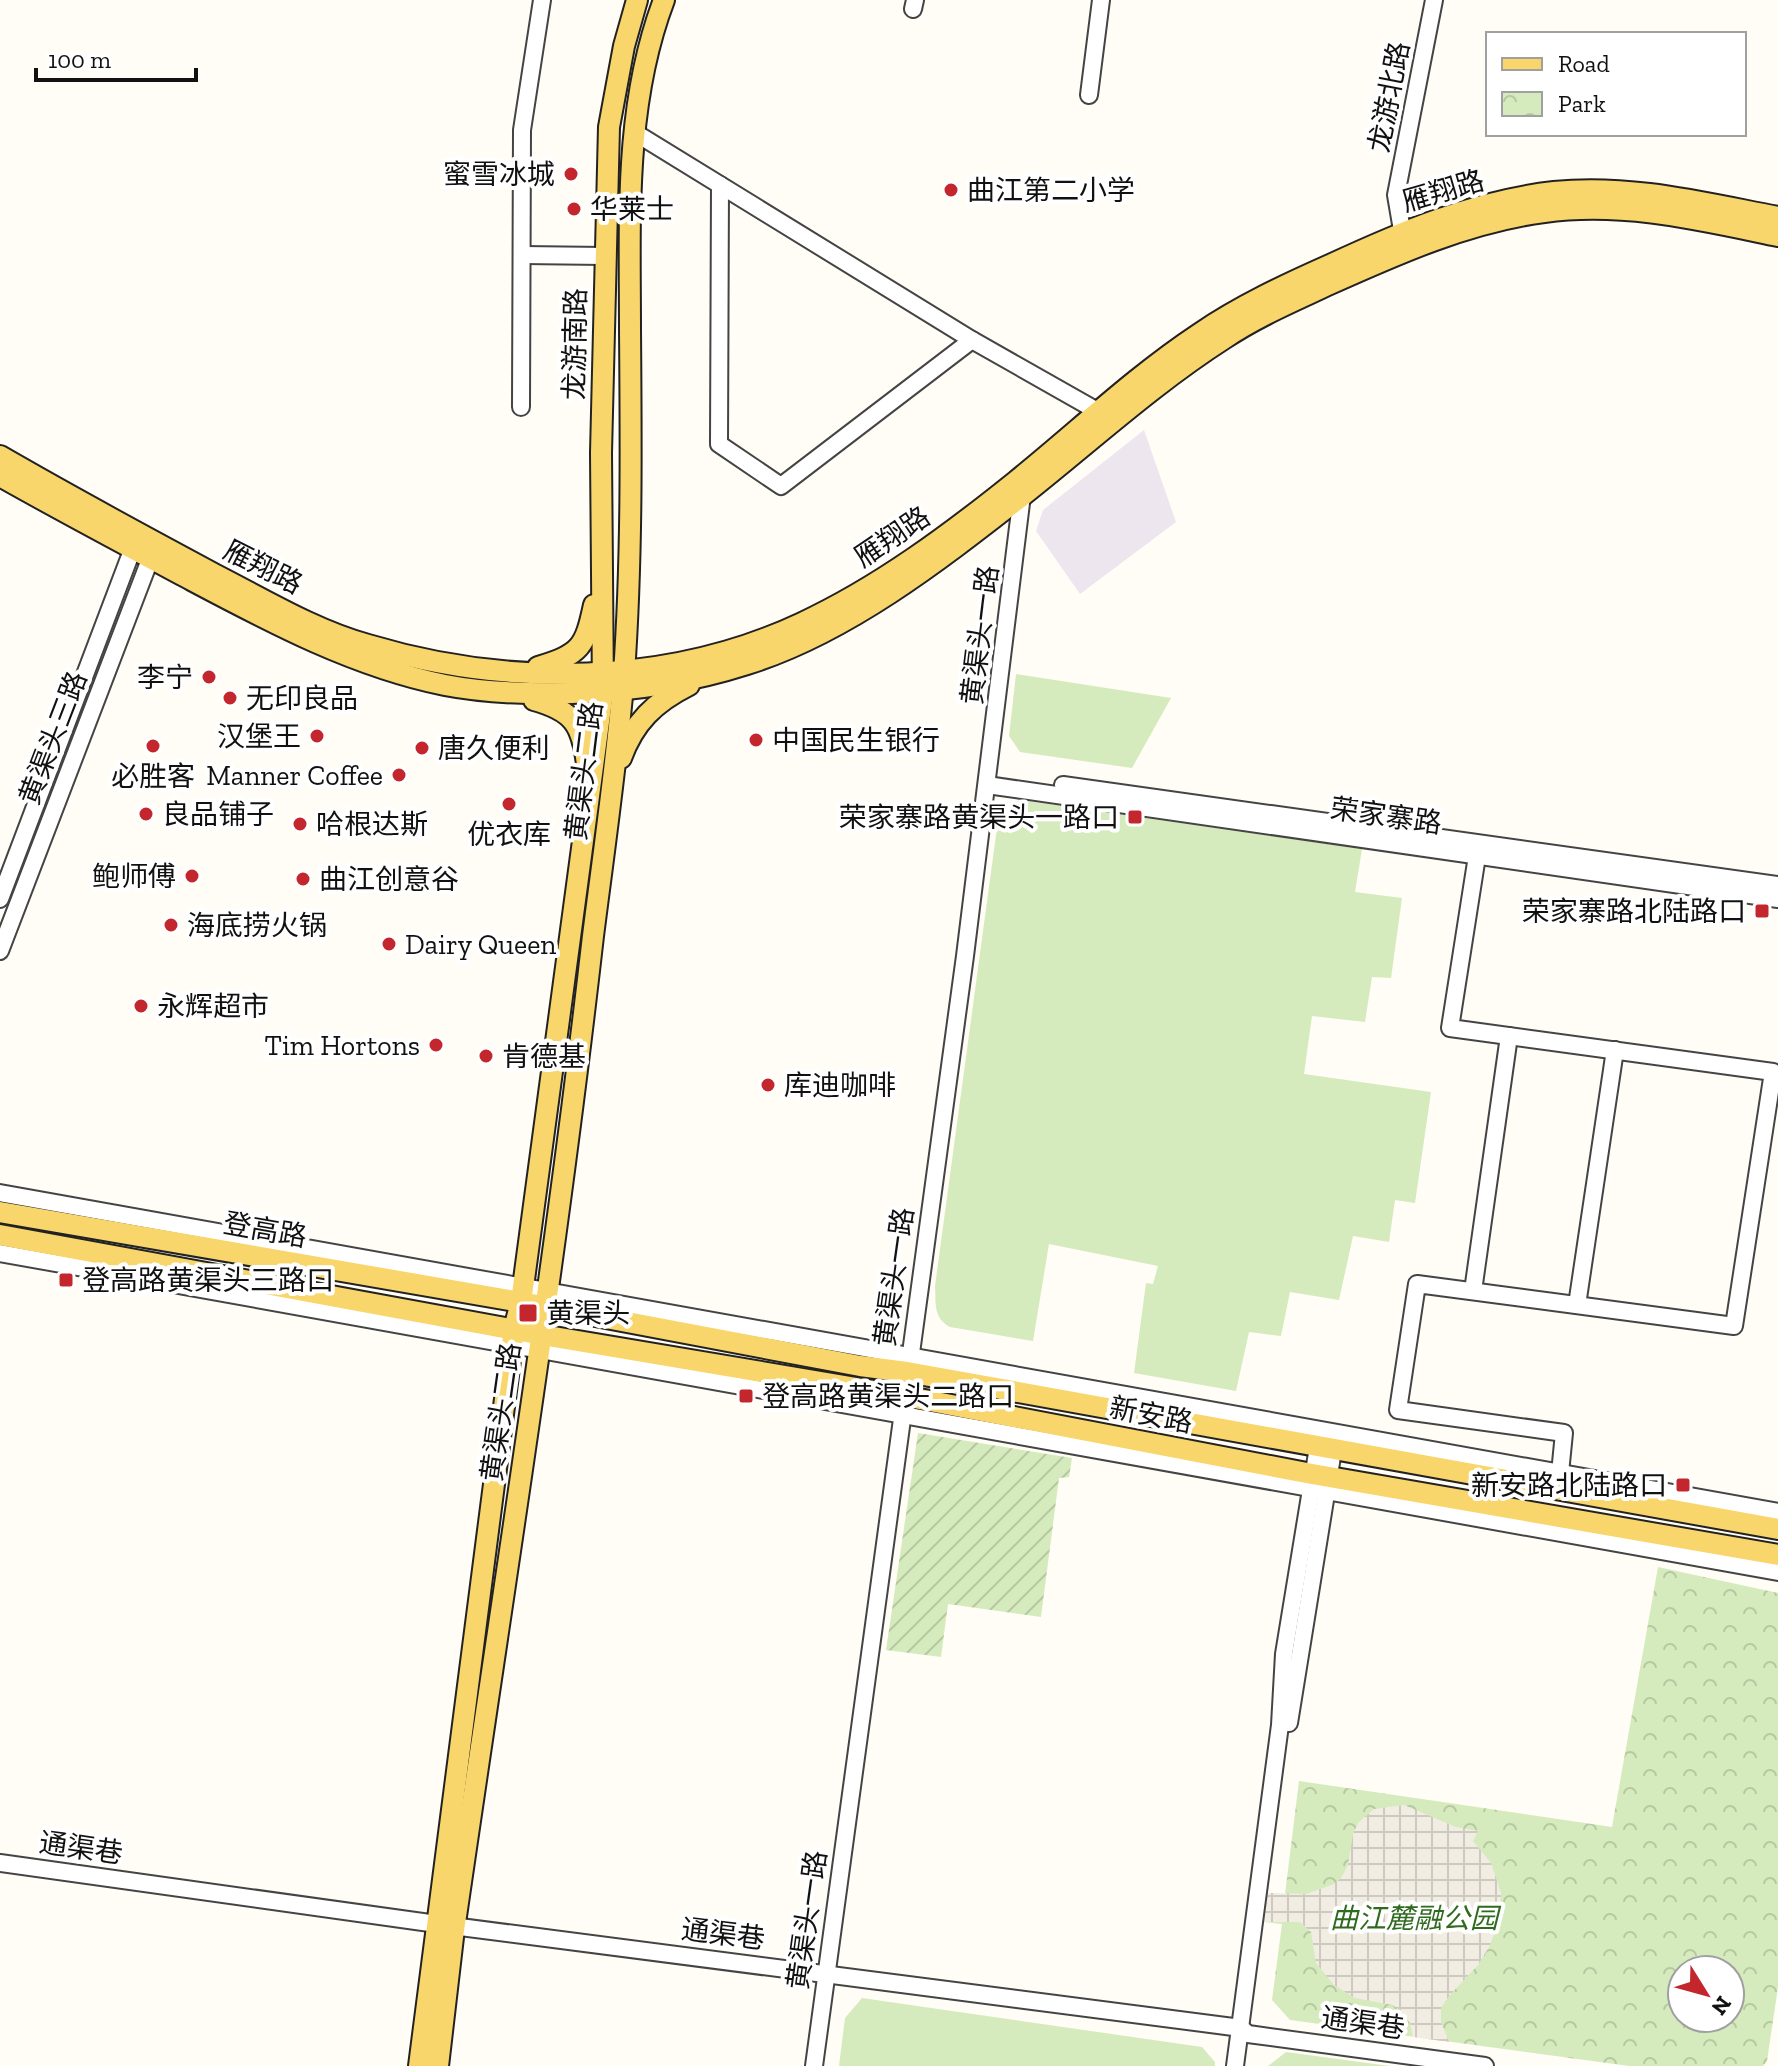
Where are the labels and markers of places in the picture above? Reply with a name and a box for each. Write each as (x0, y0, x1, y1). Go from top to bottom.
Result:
place label: 蜜雪冰城 (443, 158, 555, 191)
marker: 蜜雪冰城 (562, 165, 580, 183)
place label: 曲江第二小学 (967, 174, 1135, 207)
marker: 曲江第二小学 (942, 181, 960, 199)
place label: 华莱士 (590, 193, 674, 226)
marker: 华莱士 (565, 200, 583, 218)
place label: 李宁 (137, 661, 193, 694)
marker: 李宁 (200, 668, 218, 686)
place label: 无印良品 (246, 682, 358, 715)
marker: 无印良品 (221, 689, 239, 707)
place label: 汉堡王 (217, 720, 301, 753)
place label: 中国民生银行 (772, 724, 940, 757)
marker: 汉堡王 (308, 727, 326, 745)
marker: 中国民生银行 (747, 731, 765, 749)
place label: 唐久便利 (438, 732, 550, 765)
marker: 必胜客 (144, 737, 162, 755)
marker: 唐久便利 (413, 739, 431, 757)
place label: Manner Coffee (206, 759, 383, 792)
place label: 必胜客 (111, 760, 195, 793)
marker: Manner Coffee (390, 766, 408, 784)
marker: 优衣库 (500, 795, 518, 813)
place label: 良品铺子 (162, 798, 274, 831)
place label: 荣家寨路黄渠头一路口 (839, 801, 1119, 834)
marker: 良品铺子 (137, 805, 155, 823)
place label: 哈根达斯 (316, 808, 428, 841)
marker: 荣家寨路黄渠头一路口 (1126, 808, 1144, 826)
marker: 哈根达斯 (291, 815, 309, 833)
place label: 优衣库 (467, 818, 551, 851)
place label: 鲍师傅 (92, 860, 176, 893)
place label: 曲江创意谷 (319, 863, 459, 896)
marker: 鲍师傅 (183, 867, 201, 885)
marker: 曲江创意谷 (294, 870, 312, 888)
place label: 荣家寨路北陆路口 (1522, 895, 1746, 928)
marker: 荣家寨路北陆路口 (1753, 902, 1771, 920)
place label: 海底捞火锅 (187, 909, 327, 942)
marker: 海底捞火锅 (162, 916, 180, 934)
place label: Dairy Queen (405, 928, 556, 961)
marker: Dairy Queen (380, 935, 398, 953)
place label: 永辉超市 (157, 990, 269, 1023)
marker: 永辉超市 (132, 997, 150, 1015)
place label: Tim Hortons (265, 1029, 420, 1062)
marker: Tim Hortons (427, 1036, 445, 1054)
place label: 肯德基 (502, 1040, 586, 1073)
marker: 肯德基 (477, 1047, 495, 1065)
place label: 库迪咖啡 (784, 1069, 896, 1102)
marker: 库迪咖啡 (759, 1076, 777, 1094)
place label: 登高路黄渠头三路口 (82, 1264, 334, 1297)
marker: 登高路黄渠头三路口 (57, 1271, 75, 1289)
place label: 黄渠头 (546, 1297, 630, 1330)
marker: 黄渠头 (517, 1302, 539, 1324)
place label: 登高路黄渠头二路口 (762, 1380, 1014, 1413)
marker: 登高路黄渠头二路口 (737, 1387, 755, 1405)
place label: 新安路北陆路口 (1471, 1469, 1667, 1502)
marker: 新安路北陆路口 (1674, 1476, 1692, 1494)

